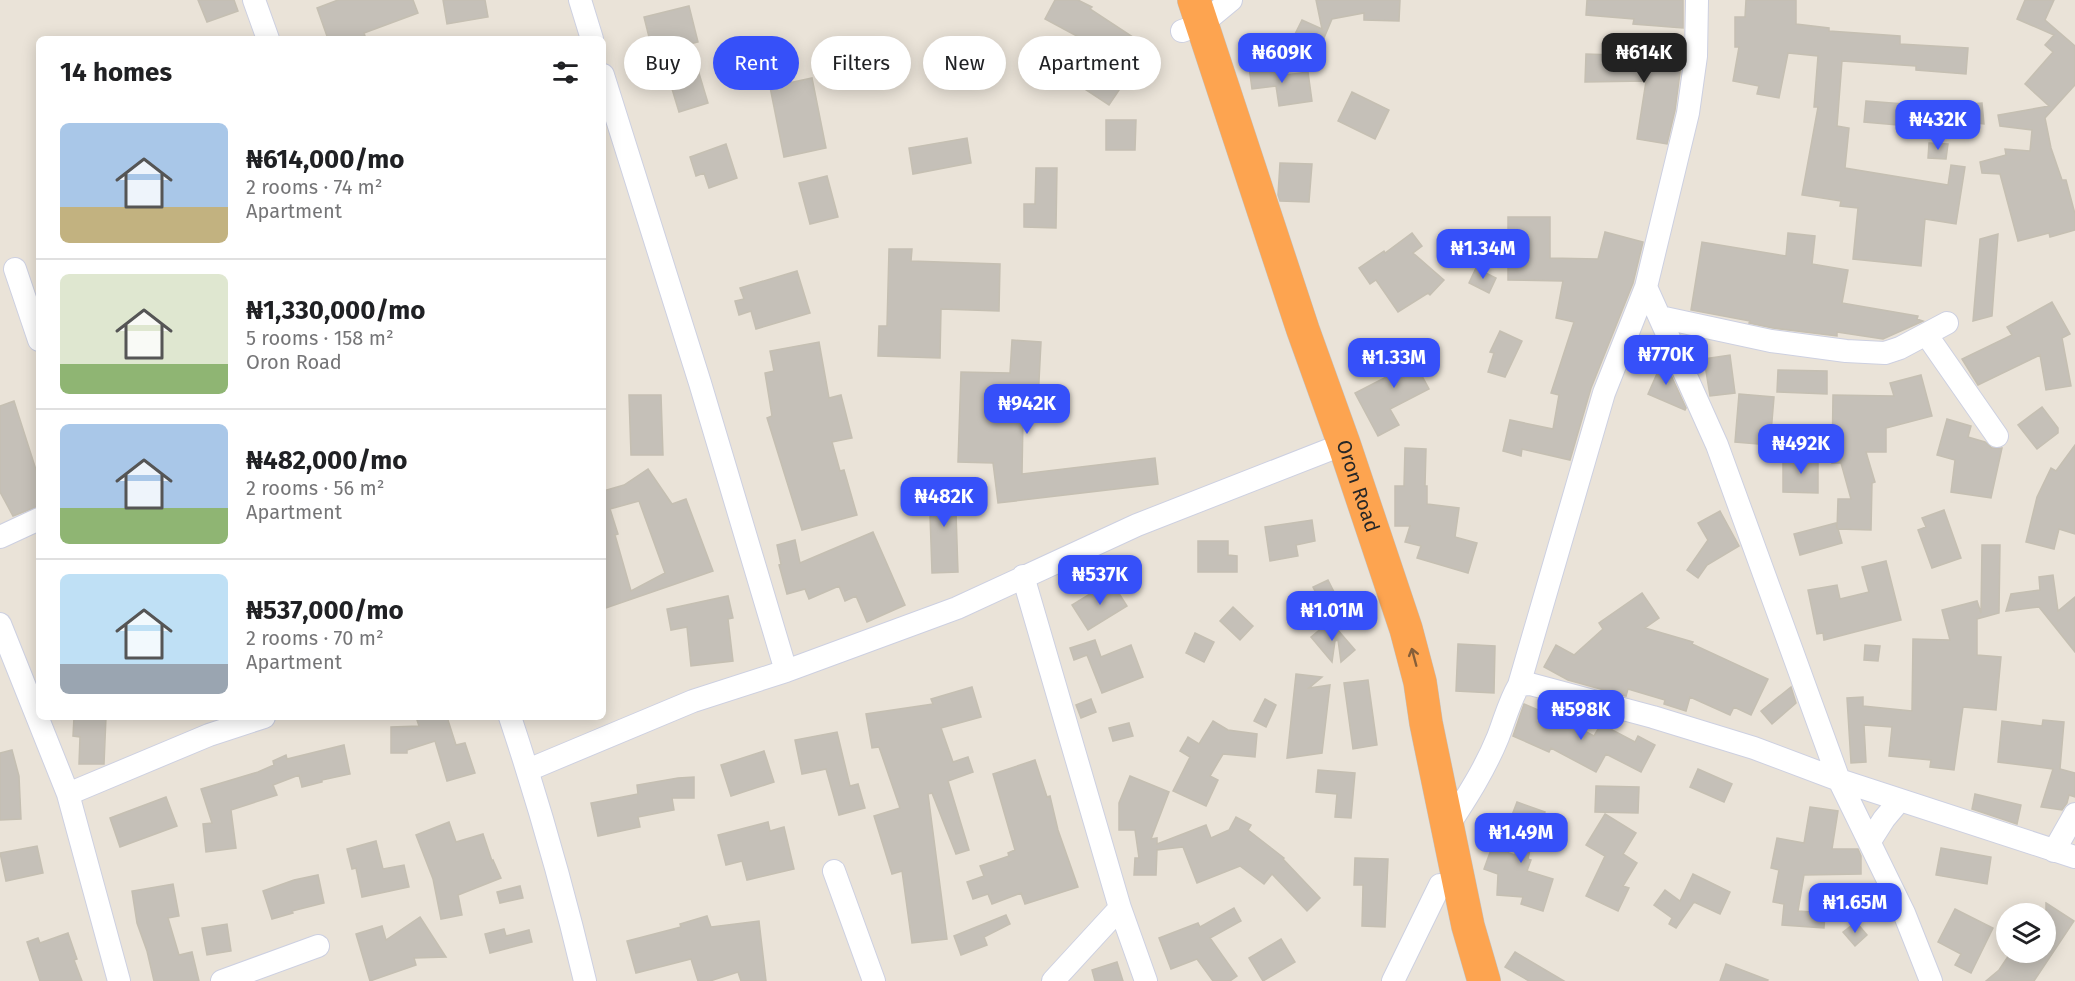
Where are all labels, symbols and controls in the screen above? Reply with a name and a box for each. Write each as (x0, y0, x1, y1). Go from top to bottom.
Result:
pin: ₦609K (1240, 33, 1324, 84)
pin: ₦614K (1602, 33, 1686, 84)
chip: Buy (624, 36, 701, 90)
chip: Rent (713, 36, 799, 90)
chip: Filters (811, 36, 911, 90)
chip: New (923, 36, 1006, 90)
chip: Apartment (1018, 36, 1161, 90)
text: ₦609K (1252, 40, 1312, 64)
text: ₦614K (1616, 40, 1672, 64)
icon: filters (549, 56, 582, 89)
text: 14 homes (60, 57, 172, 88)
pin: ₦432K (1896, 100, 1980, 151)
text: ₦432K (1909, 107, 1967, 131)
text: ₦614,000/mo (246, 144, 404, 175)
icon: home (108, 147, 180, 219)
text: 2 rooms · 74 m² (246, 175, 383, 199)
text: Apartment (246, 199, 342, 223)
pin: ₦1.34M (1434, 229, 1532, 280)
text: ₦1.34M (1451, 236, 1515, 260)
text: ₦1,330,000/mo (246, 295, 425, 326)
icon: home (108, 298, 180, 370)
text: 5 rooms · 158 m² (246, 326, 394, 350)
pin: ₦770K (1624, 335, 1708, 386)
pin: ₦1.33M (1345, 338, 1443, 389)
text: ₦770K (1638, 342, 1694, 366)
text: ₦1.33M (1362, 345, 1426, 369)
text: Oron Road (246, 350, 342, 374)
pin: ₦942K (985, 384, 1069, 435)
text: ₦942K (998, 391, 1056, 415)
pin: ₦492K (1759, 424, 1843, 475)
text: ₦492K (1772, 431, 1830, 455)
street label: Oron Road (1331, 437, 1385, 535)
text: ₦482,000/mo (246, 445, 407, 476)
icon: home (108, 448, 180, 520)
text: 2 rooms · 56 m² (246, 476, 385, 500)
pin: ₦482K (902, 477, 986, 528)
text: ₦482K (915, 484, 973, 508)
text: Apartment (246, 500, 342, 524)
pin: ₦537K (1058, 555, 1142, 606)
text: ₦537K (1072, 562, 1128, 586)
pin: ₦1.01M (1283, 591, 1381, 642)
text: ₦537,000/mo (246, 595, 404, 626)
icon: home (108, 598, 180, 670)
text: ₦1.01M (1300, 598, 1364, 622)
text: 2 rooms · 70 m² (246, 626, 384, 650)
one-way arrow (1407, 648, 1419, 667)
text: Apartment (246, 650, 342, 674)
pin: ₦598K (1539, 690, 1623, 741)
text: ₦598K (1551, 697, 1611, 721)
pin: ₦1.49M (1472, 813, 1570, 864)
text: ₦1.49M (1489, 820, 1553, 844)
pin: ₦1.65M (1806, 883, 1904, 934)
text: ₦1.65M (1823, 890, 1887, 914)
map controls (1996, 903, 2056, 963)
button: layers (1996, 903, 2056, 963)

